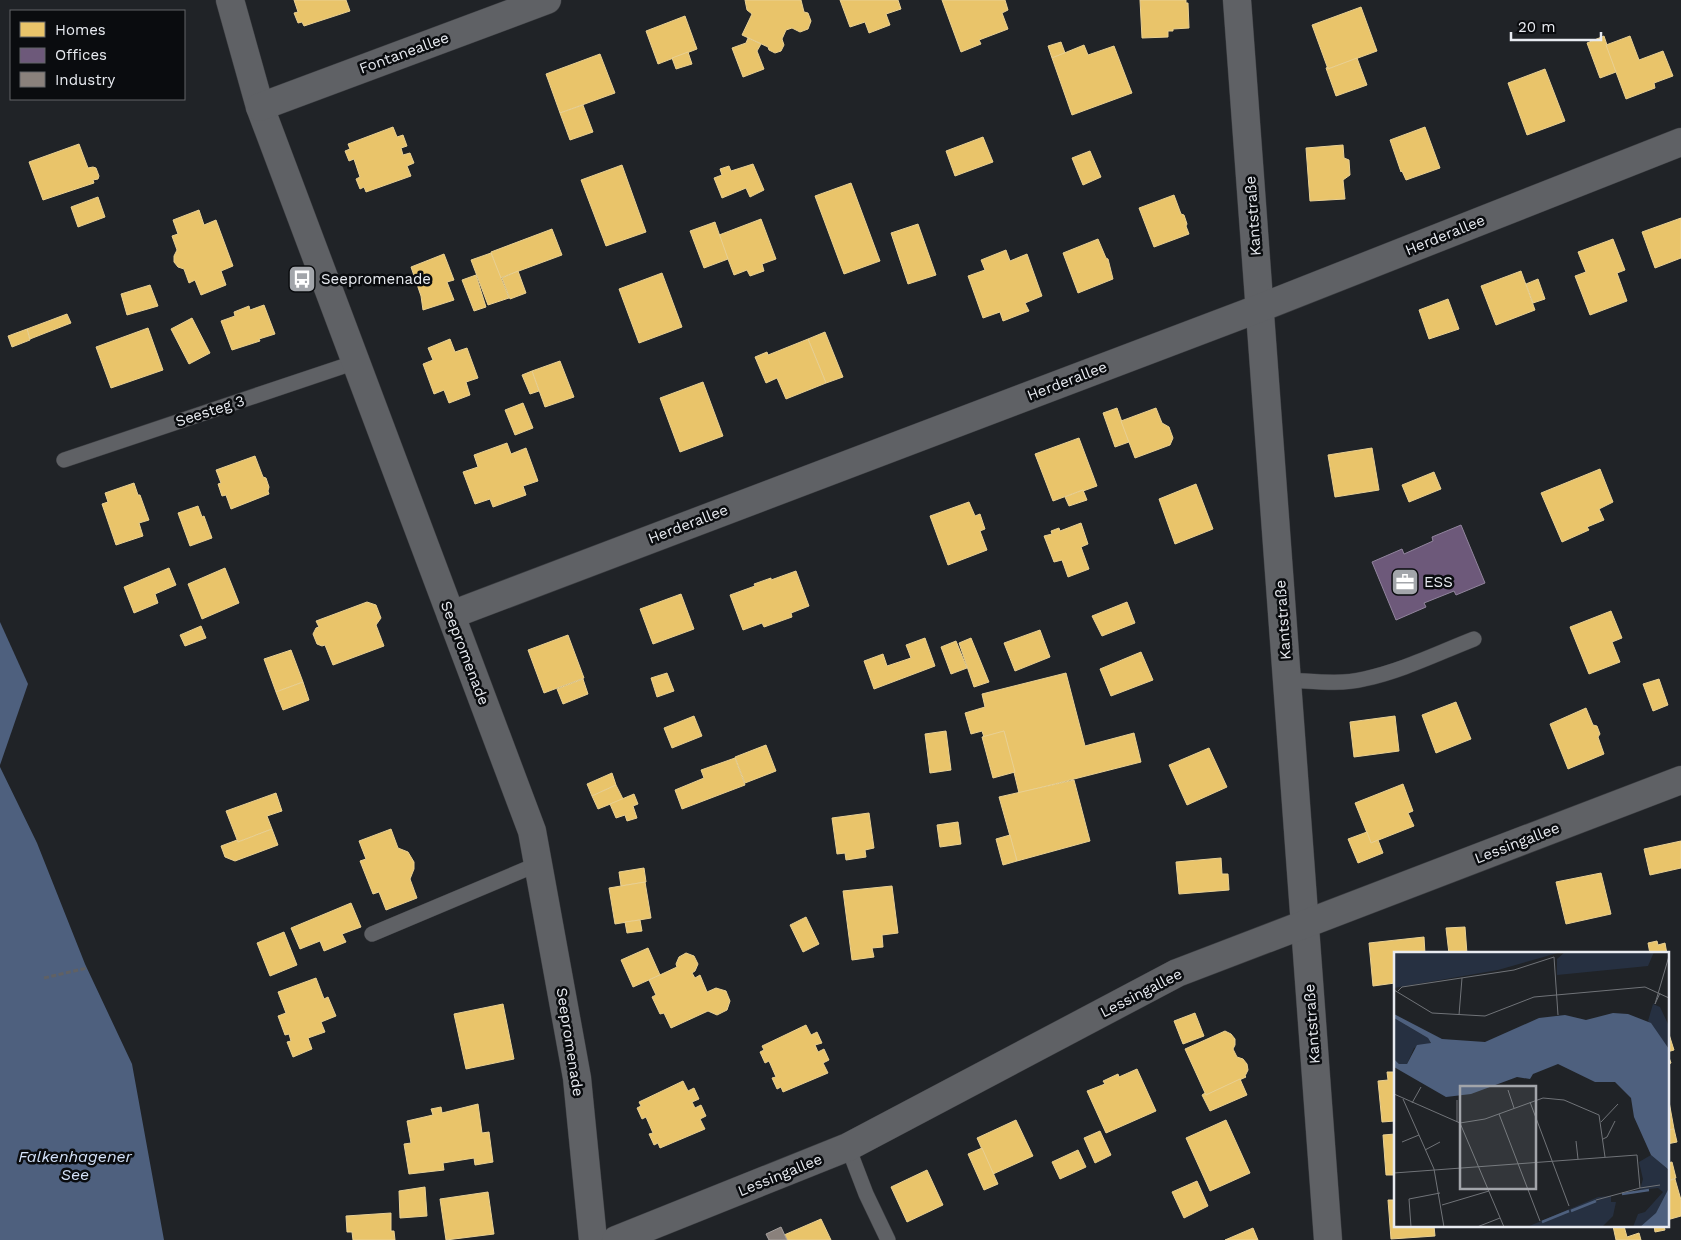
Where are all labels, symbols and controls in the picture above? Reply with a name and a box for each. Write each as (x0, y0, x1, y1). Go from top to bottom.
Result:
legend (10, 10, 185, 100)
scale bar (1511, 10, 1601, 42)
text: 20 m (1518, 18, 1556, 36)
text: Homes (55, 21, 106, 39)
street label: Fontaneallee (357, 28, 451, 78)
text: Offices (55, 46, 107, 64)
text: Industry (55, 71, 116, 89)
street label: Kantstraße (1241, 175, 1265, 257)
street label: Herderallee (1403, 211, 1487, 259)
bus stop icon: Seepromenade (287, 264, 317, 294)
place label: Seepromenade (321, 270, 431, 288)
street label: Herderallee (1024, 357, 1110, 405)
street label: Seesteg 3 (173, 391, 247, 431)
street label: Herderallee (645, 500, 731, 548)
office icon: ESS (1390, 567, 1420, 597)
place label: ESS (1424, 573, 1453, 591)
street label: Kantstraße (1271, 579, 1295, 661)
street label: Seepromenade (437, 598, 493, 708)
street label: Lessingallee (1472, 819, 1562, 867)
inset map (1394, 952, 1668, 1228)
street label: Lessingallee (1097, 965, 1185, 1021)
street label: Kantstraße (1300, 983, 1324, 1065)
street label: Seepromenade (553, 986, 587, 1098)
water label: Falkenhagener See (18, 1147, 133, 1184)
street label: Lessingallee (735, 1150, 825, 1200)

